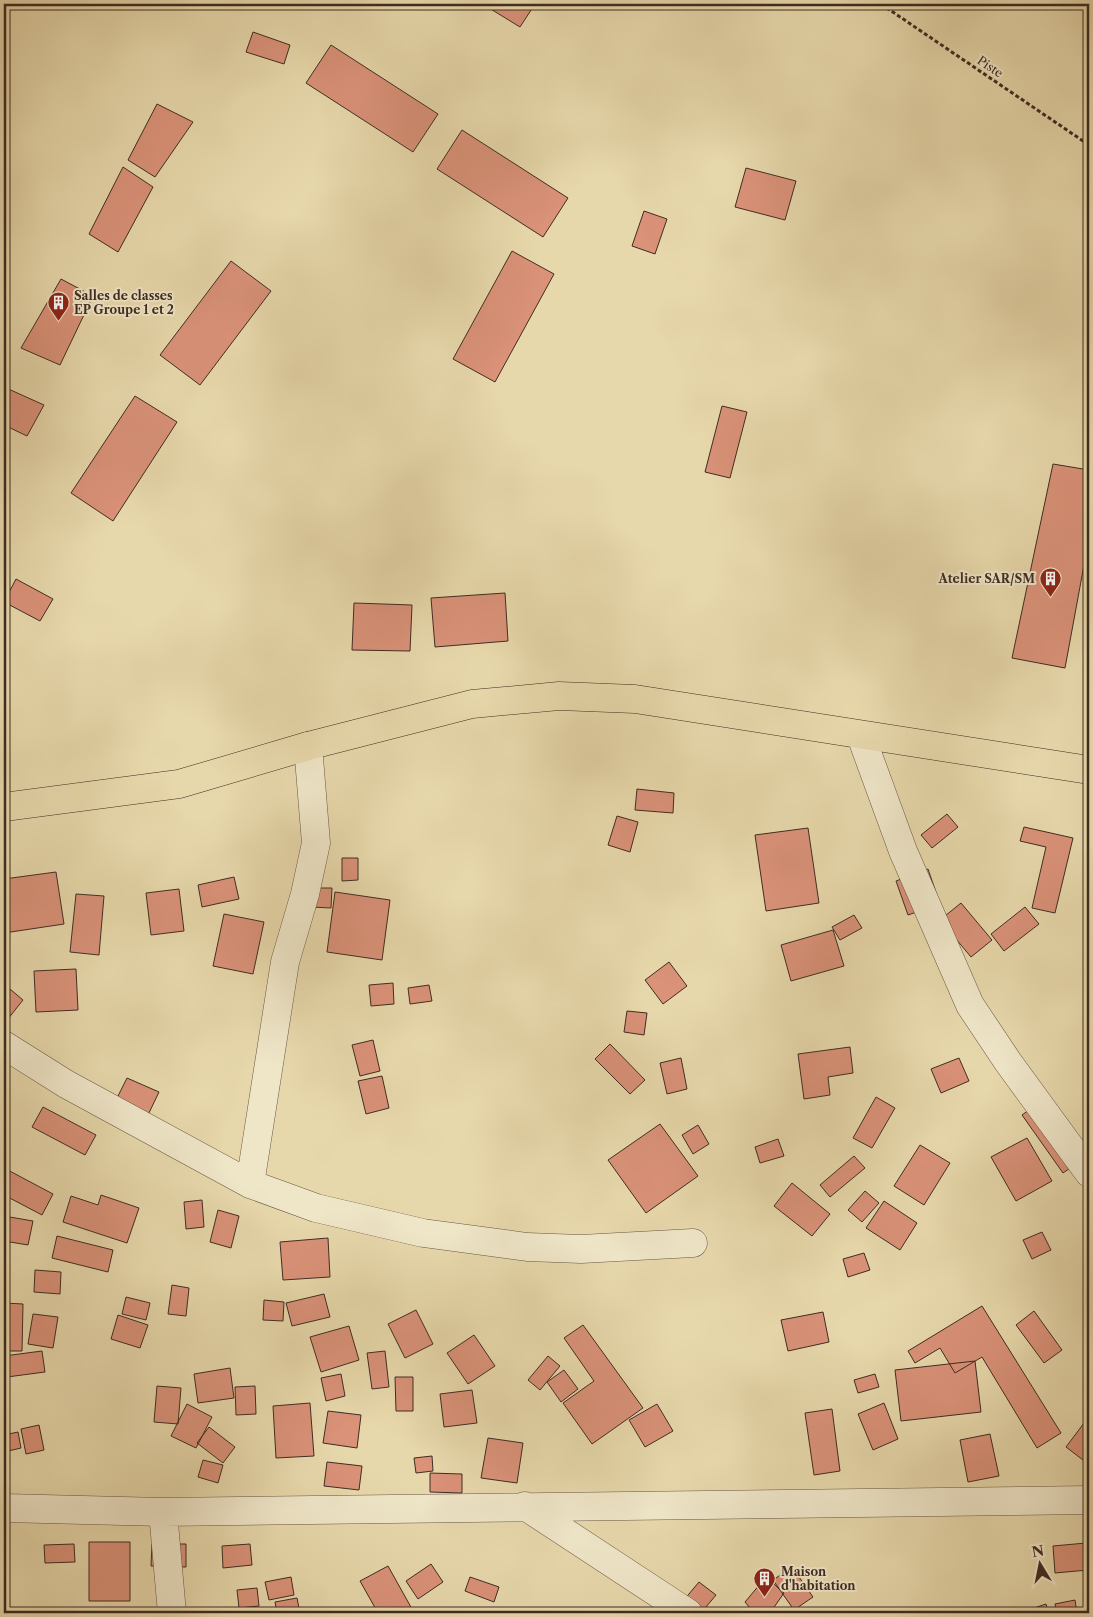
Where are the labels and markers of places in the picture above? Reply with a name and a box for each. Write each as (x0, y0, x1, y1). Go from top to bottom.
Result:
place label: Salles de classes EP Groupe 1 et 2 (74, 288, 174, 317)
building icon: Salles de classes EP Groupe 1 et 2 (46, 291, 70, 322)
building icon: Atelier SAR/SM (1039, 567, 1063, 598)
place label: Atelier SAR/SM (938, 571, 1035, 586)
place label: Maison d'habitation (781, 1564, 856, 1593)
building icon: Maison d'habitation (753, 1567, 777, 1598)

